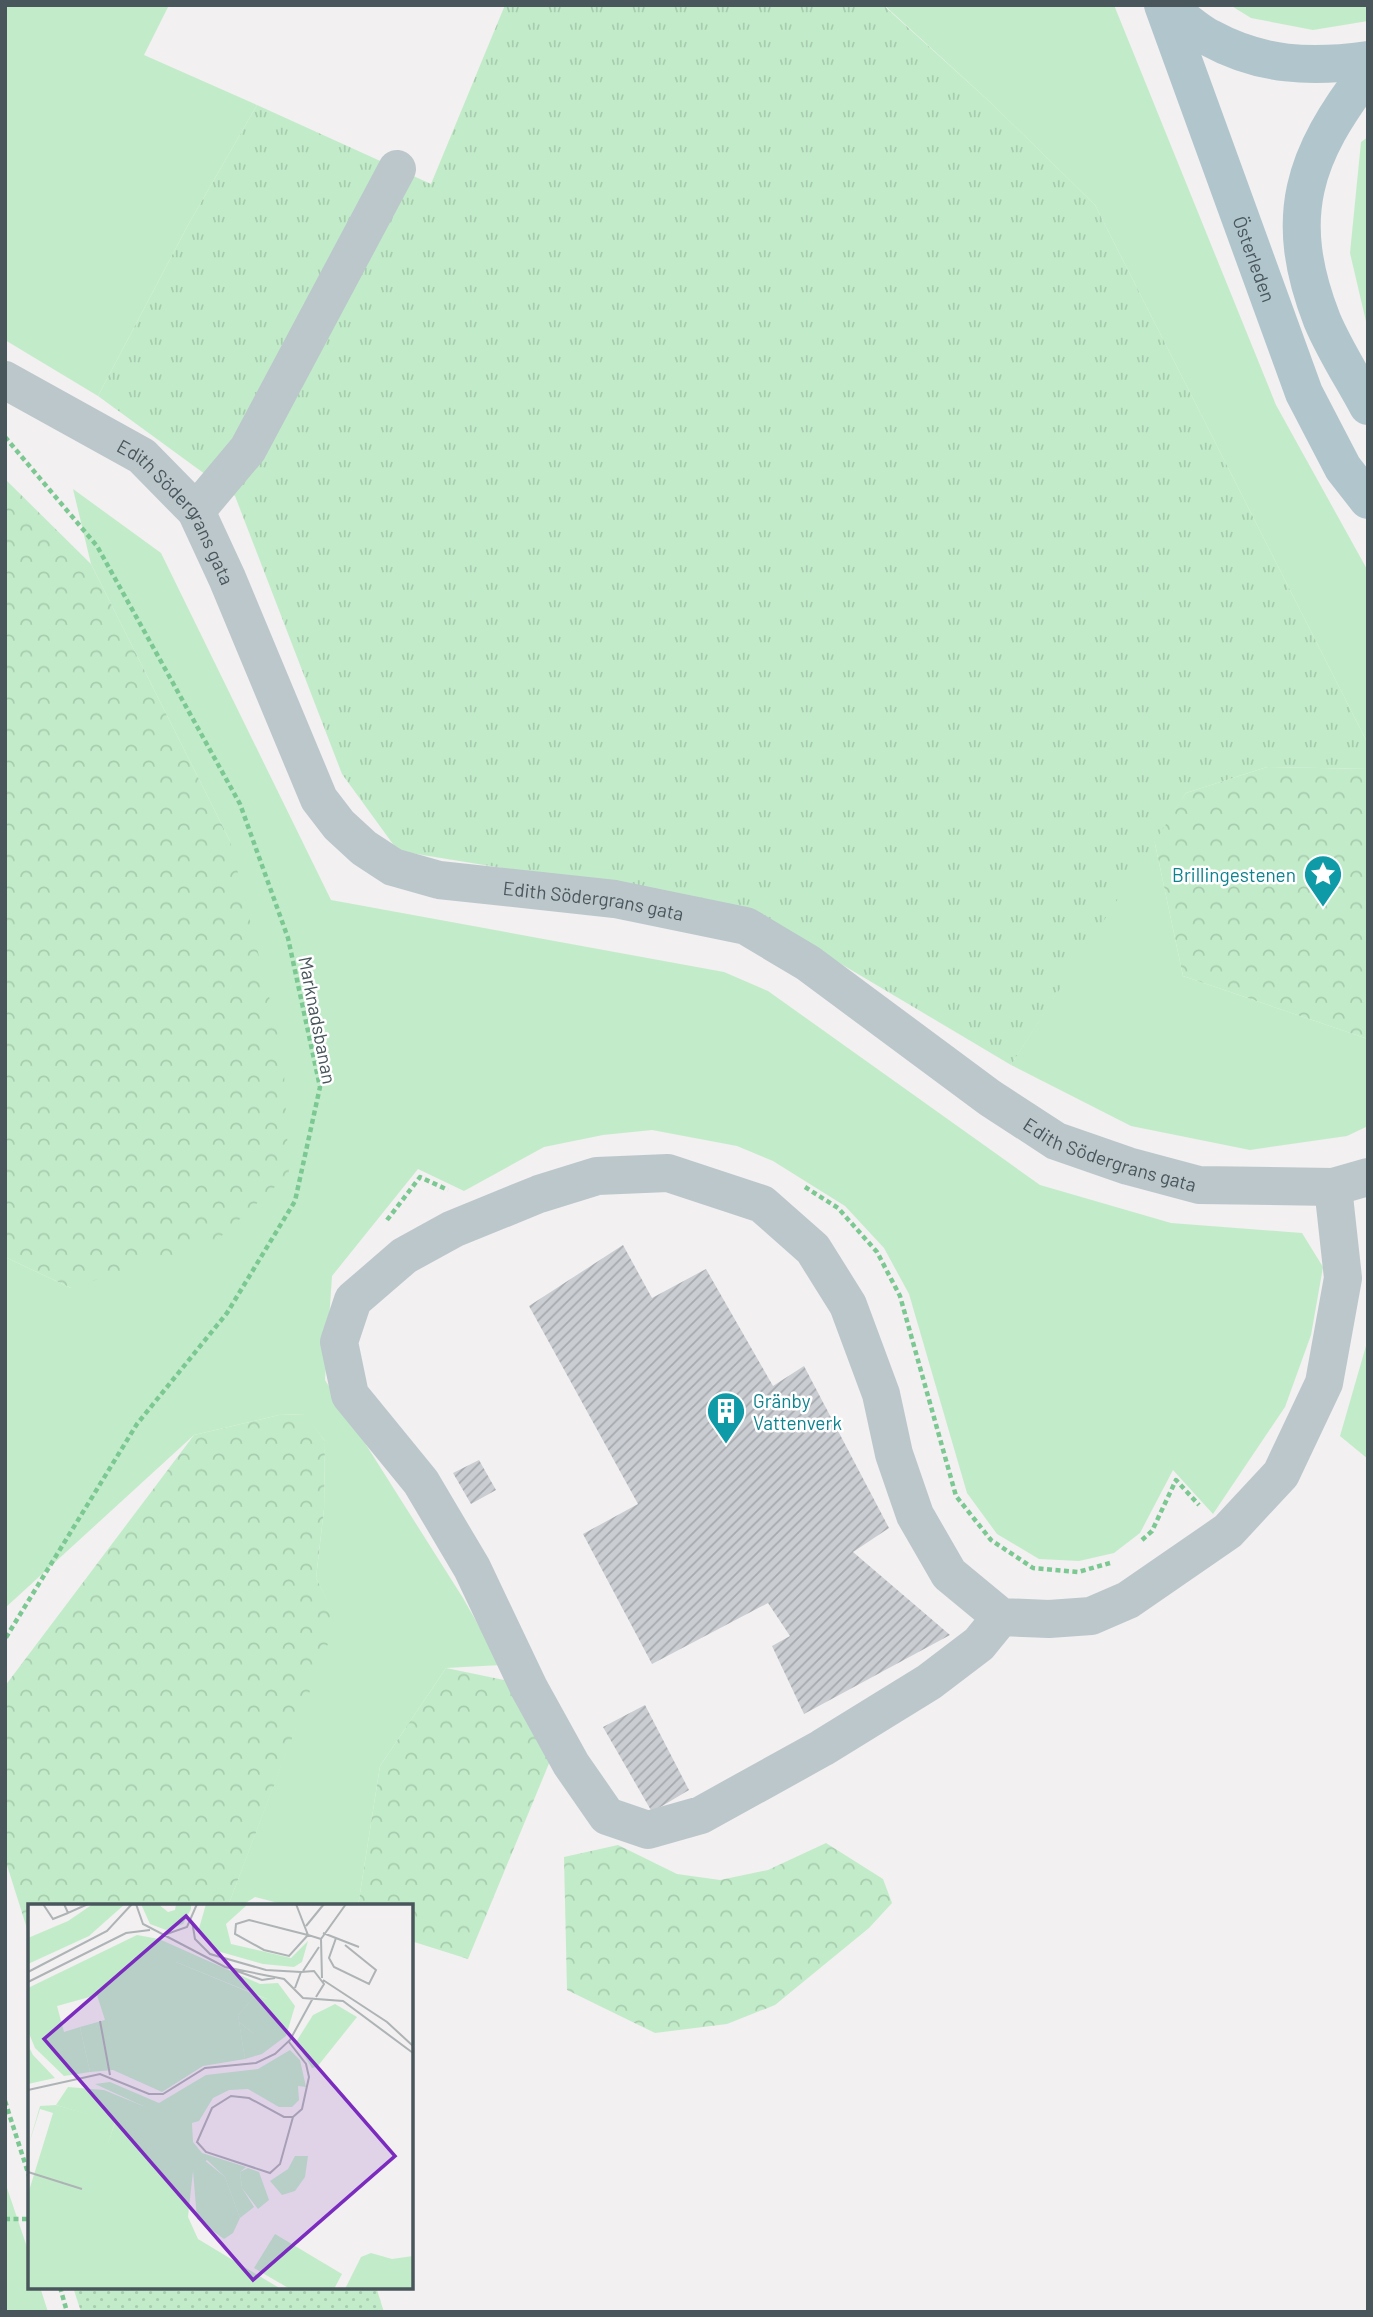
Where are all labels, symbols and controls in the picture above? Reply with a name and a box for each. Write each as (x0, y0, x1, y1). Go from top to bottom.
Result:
street label: Österleden (1229, 213, 1281, 305)
street label: Edith Södergrans gata (114, 433, 240, 588)
place icon: Brillingestenen (1302, 853, 1344, 908)
place label: Brillingestenen (1172, 863, 1296, 886)
street label: Edith Södergrans gata (502, 875, 686, 924)
street label: Marknadsbanan (294, 954, 342, 1086)
street label: Edith Södergrans gata (1020, 1112, 1199, 1195)
place label: Gränby Vattenverk (753, 1389, 842, 1434)
building icon: Gränby Vattenverk (705, 1390, 747, 1445)
inset map (28, 1904, 413, 2289)

